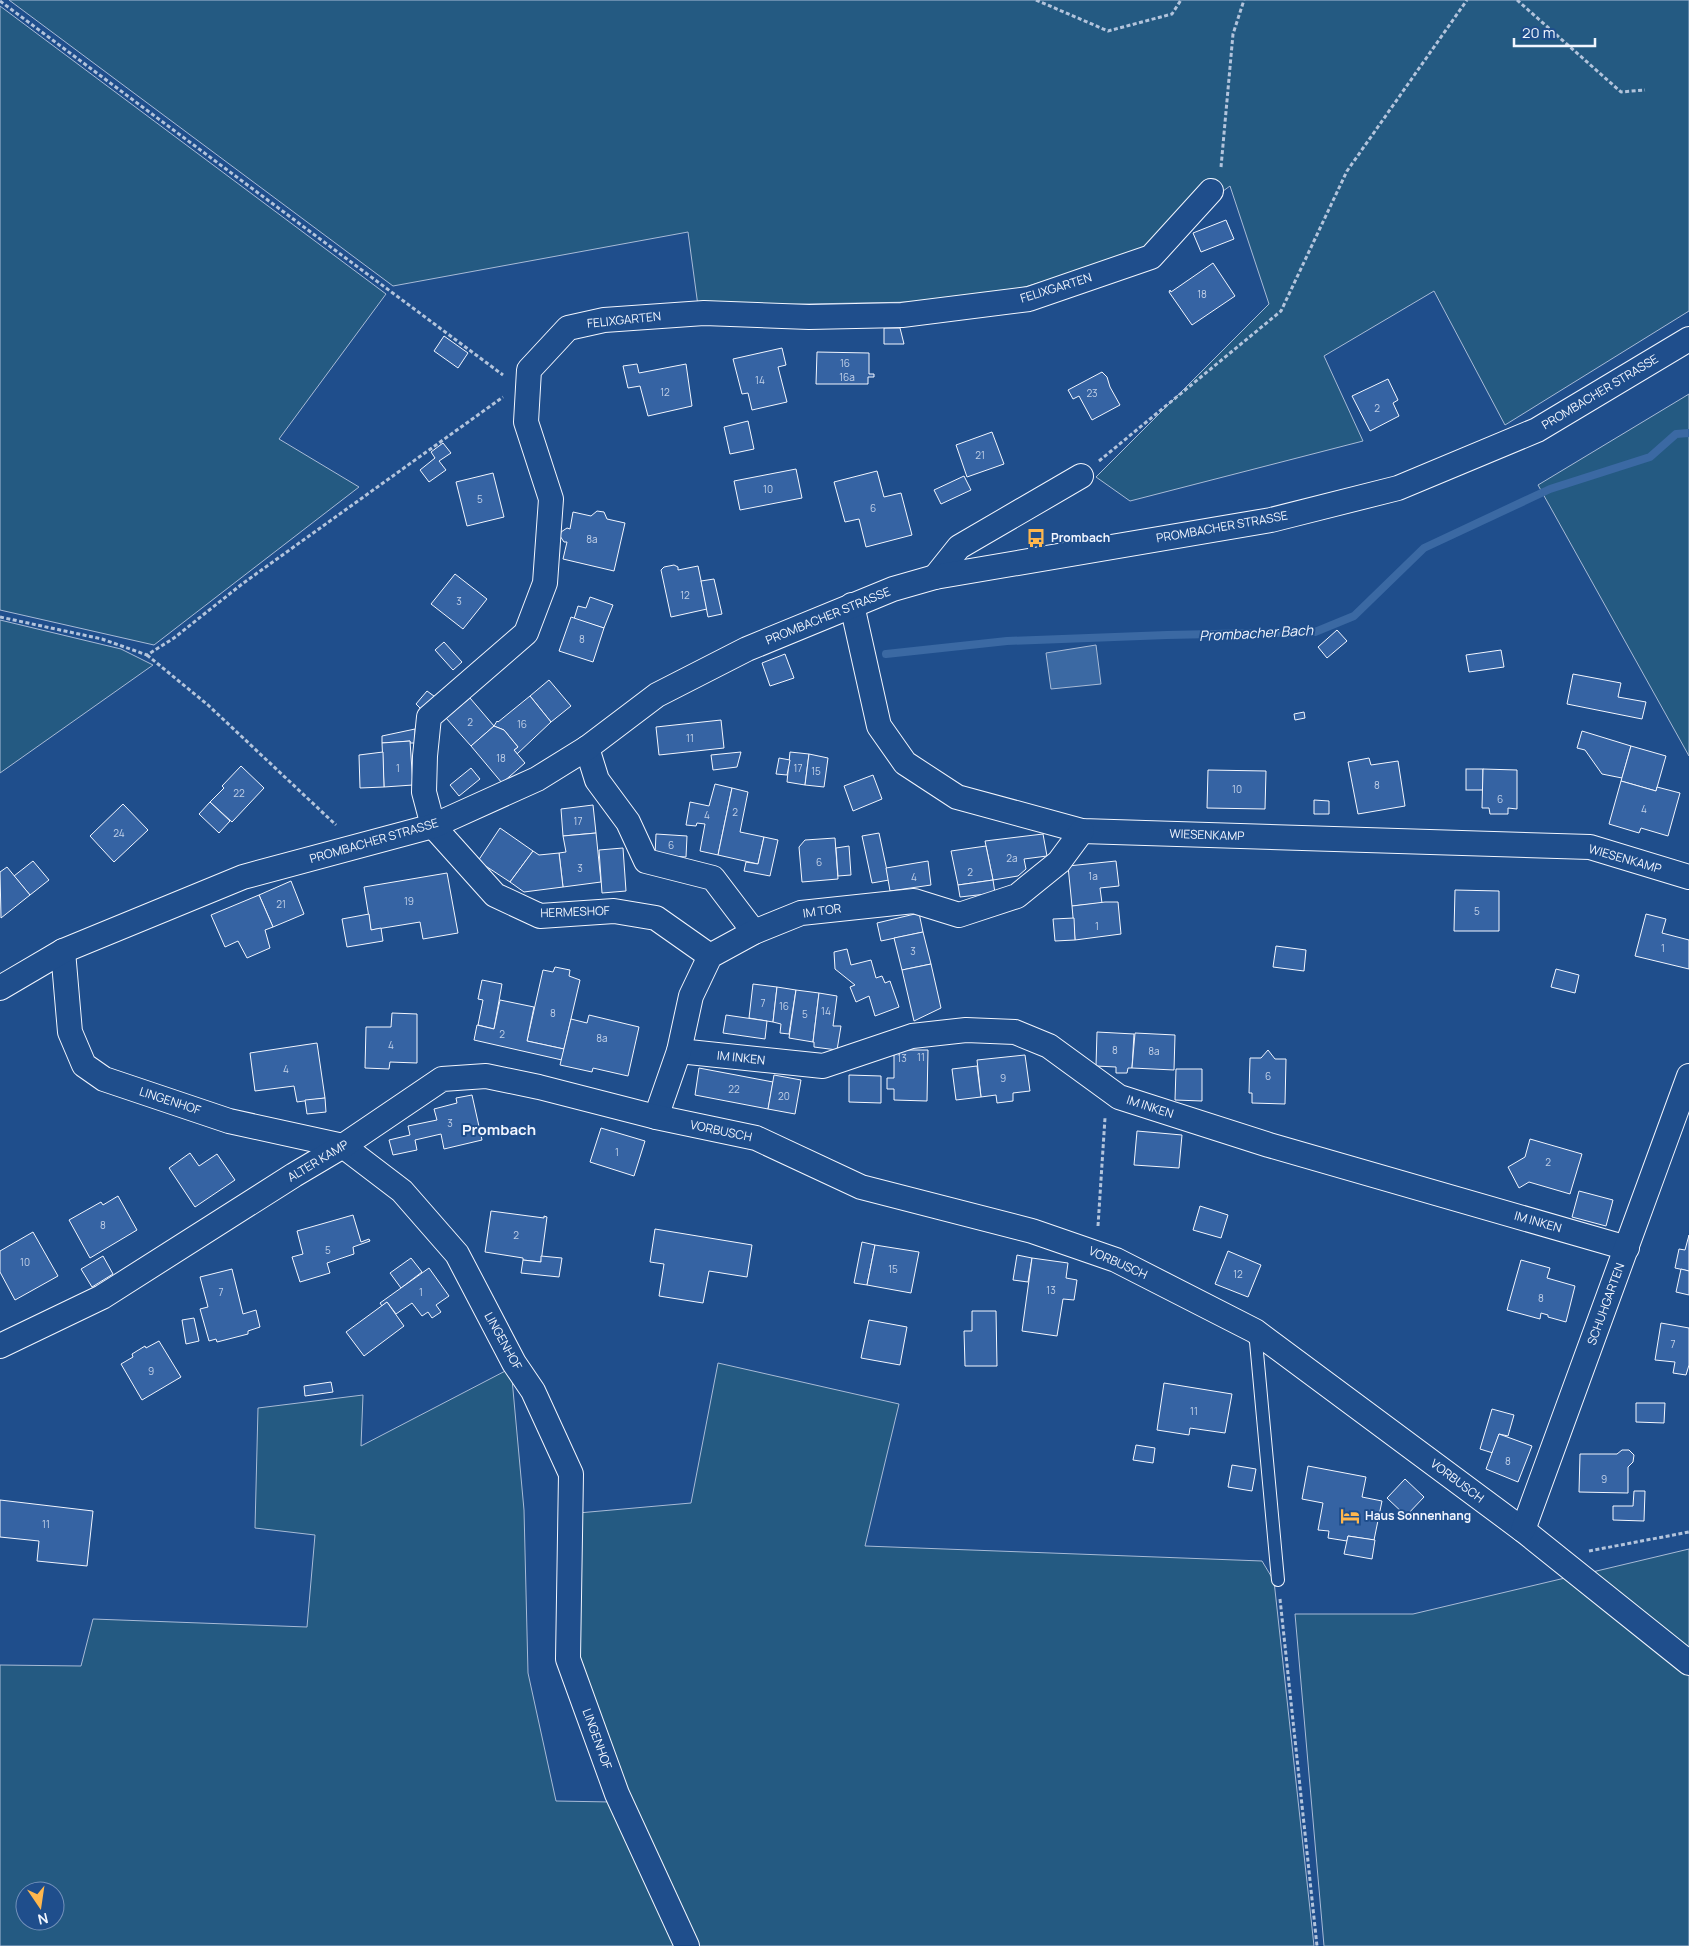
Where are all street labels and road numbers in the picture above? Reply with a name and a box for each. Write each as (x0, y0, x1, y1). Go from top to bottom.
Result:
street label: FELIXGARTEN (1018, 269, 1094, 307)
street label: FELIXGARTEN (586, 307, 662, 332)
street label: PROMBACHER STRASSE (1538, 350, 1661, 433)
street label: PROMBACHER STRASSE (1155, 507, 1289, 546)
street label: PROMBACHER STRASSE (763, 583, 893, 648)
street label: PROMBACHER STRASSE (307, 814, 440, 867)
street label: WIESENKAMP (1169, 825, 1245, 844)
street label: WIESENKAMP (1587, 840, 1664, 877)
street label: IM TOR (802, 899, 843, 922)
street label: HERMESHOF (540, 902, 610, 921)
street label: IM INKEN (716, 1047, 766, 1068)
street label: LINGENHOF (137, 1083, 203, 1118)
street label: IM INKEN (1124, 1091, 1176, 1122)
street label: VORBUSCH (689, 1116, 754, 1145)
street label: ALTER KAMP (284, 1136, 352, 1186)
street label: IM INKEN (1512, 1207, 1564, 1236)
street label: VORBUSCH (1086, 1242, 1150, 1283)
street label: SCHUHGARTEN (1583, 1260, 1628, 1347)
street label: LINGENHOF (481, 1309, 526, 1373)
street label: VORBUSCH (1427, 1455, 1488, 1506)
street label: LINGENHOF (579, 1706, 616, 1772)

